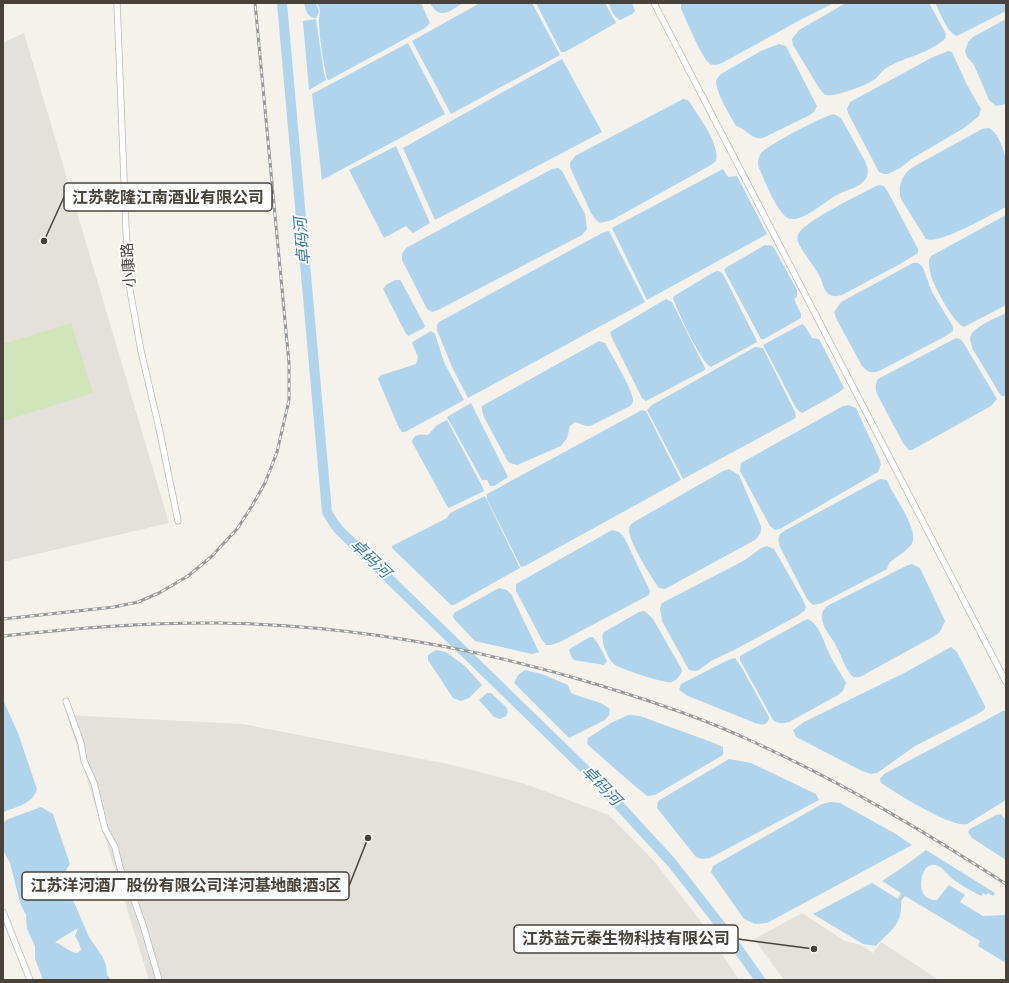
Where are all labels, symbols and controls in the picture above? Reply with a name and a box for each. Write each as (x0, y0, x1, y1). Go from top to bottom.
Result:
callout: 江苏乾隆江南酒业有限公司 (64, 183, 272, 211)
text: 江苏乾隆江南酒业有限公司 (72, 189, 264, 208)
water label: 卓码河 (291, 213, 315, 266)
street label: 小康路 (118, 242, 140, 288)
water label: 卓码河 (346, 535, 396, 585)
water label: 卓码河 (577, 762, 627, 812)
callout: 江苏洋河酒厂股份有限公司洋河基地酿酒3区 (22, 872, 349, 900)
text: 江苏洋河酒厂股份有限公司洋河基地酿酒3区 (30, 877, 342, 896)
callout: 江苏益元泰生物科技有限公司 (514, 925, 738, 953)
text: 江苏益元泰生物科技有限公司 (522, 930, 730, 949)

